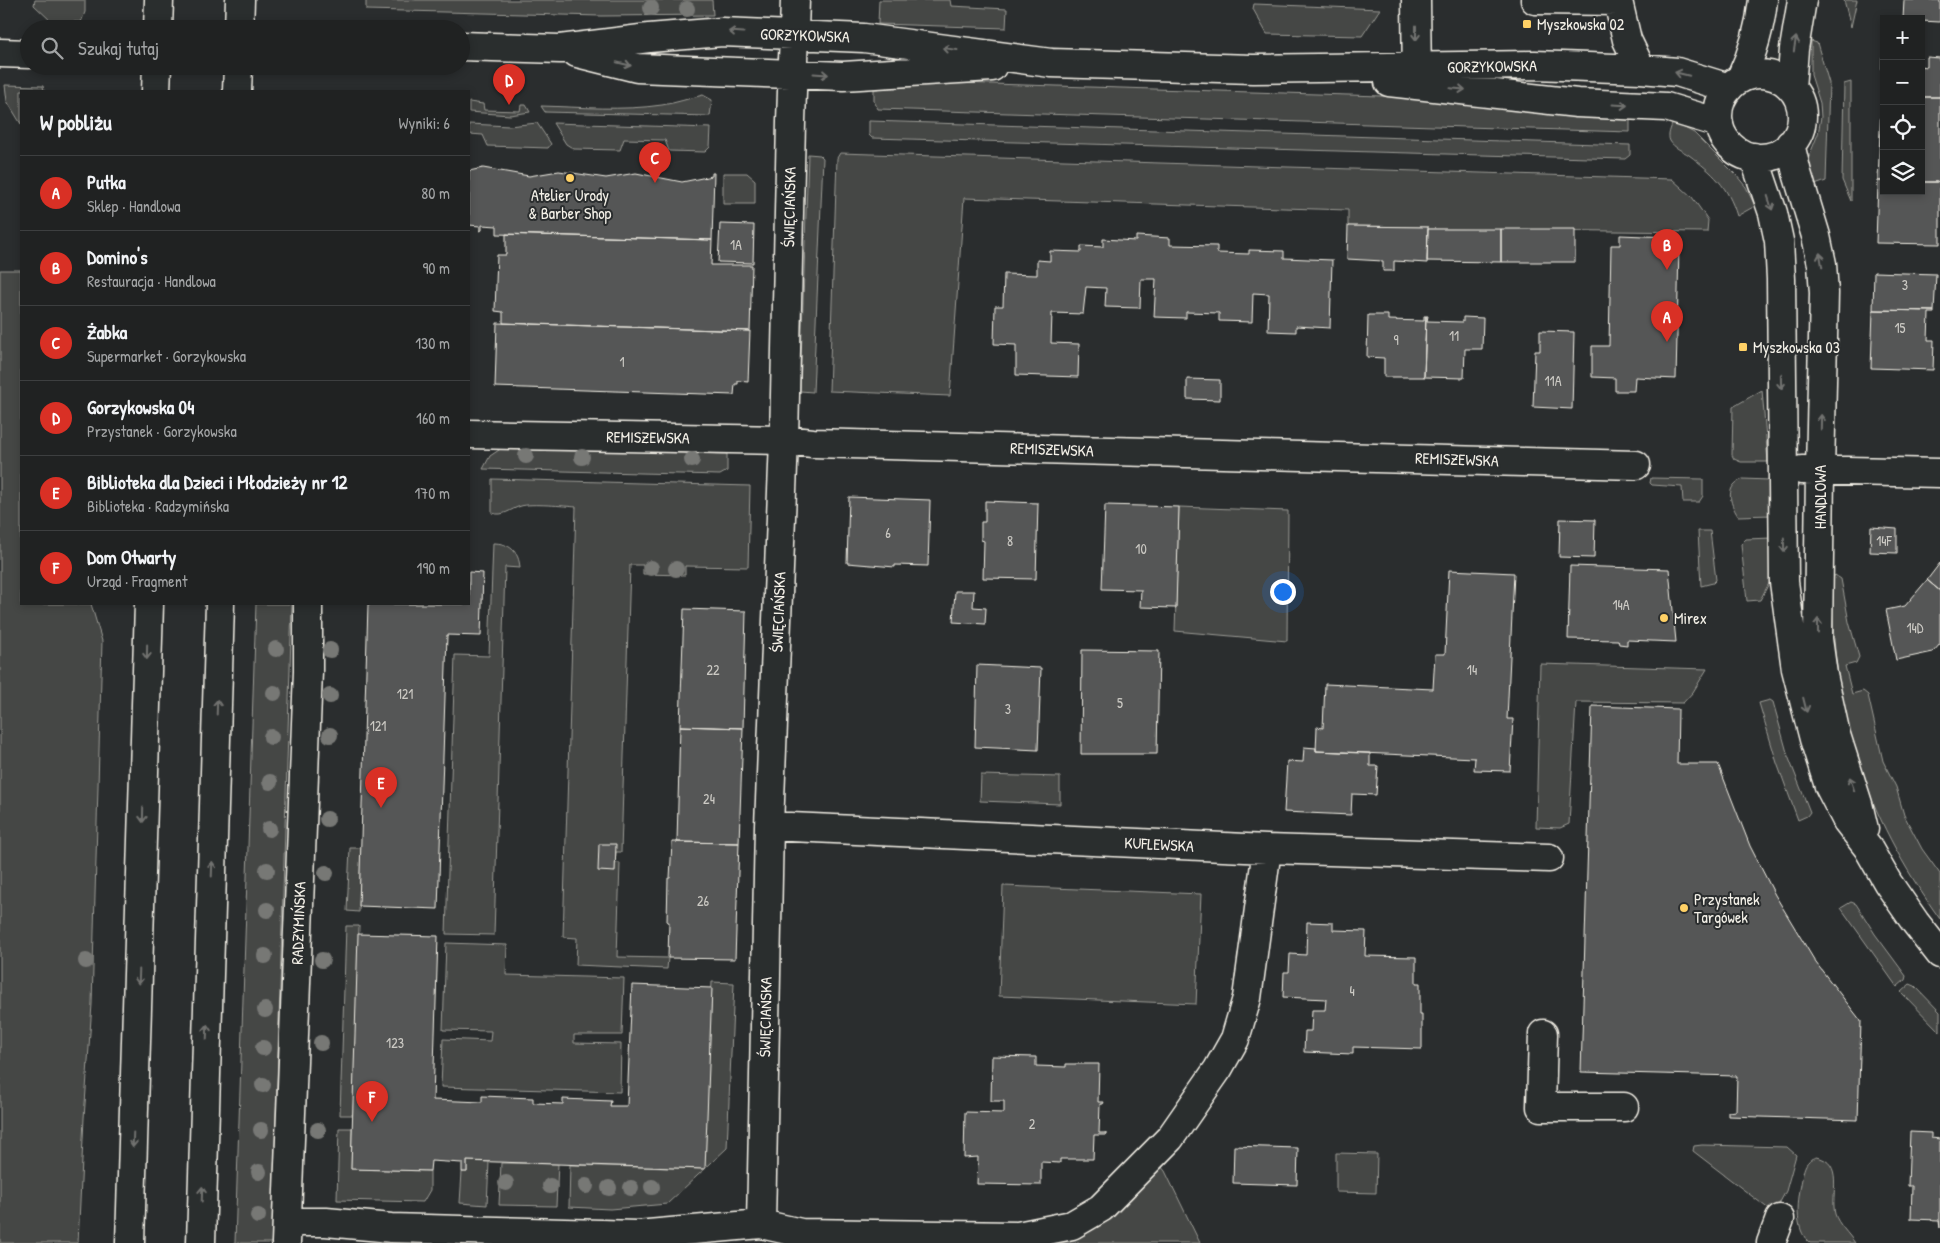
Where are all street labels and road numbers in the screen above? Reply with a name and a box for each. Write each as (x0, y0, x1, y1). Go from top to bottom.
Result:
street label: GORZYKOWSKA (760, 22, 850, 48)
street label: GORZYKOWSKA (1447, 54, 1537, 78)
street label: ŚWIĘCIAŃSKA (777, 166, 801, 247)
street label: REMISZEWSKA (606, 425, 690, 449)
street label: REMISZEWSKA (1010, 437, 1094, 461)
street label: REMISZEWSKA (1415, 447, 1499, 471)
street label: HANDLOWA (1809, 465, 1831, 529)
street label: ŚWIĘCIAŃSKA (766, 571, 790, 653)
street label: KUFLEWSKA (1124, 831, 1194, 857)
street label: RADZYMIŃSKA (286, 881, 310, 965)
street label: ŚWIĘCIAŃSKA (753, 976, 777, 1057)

